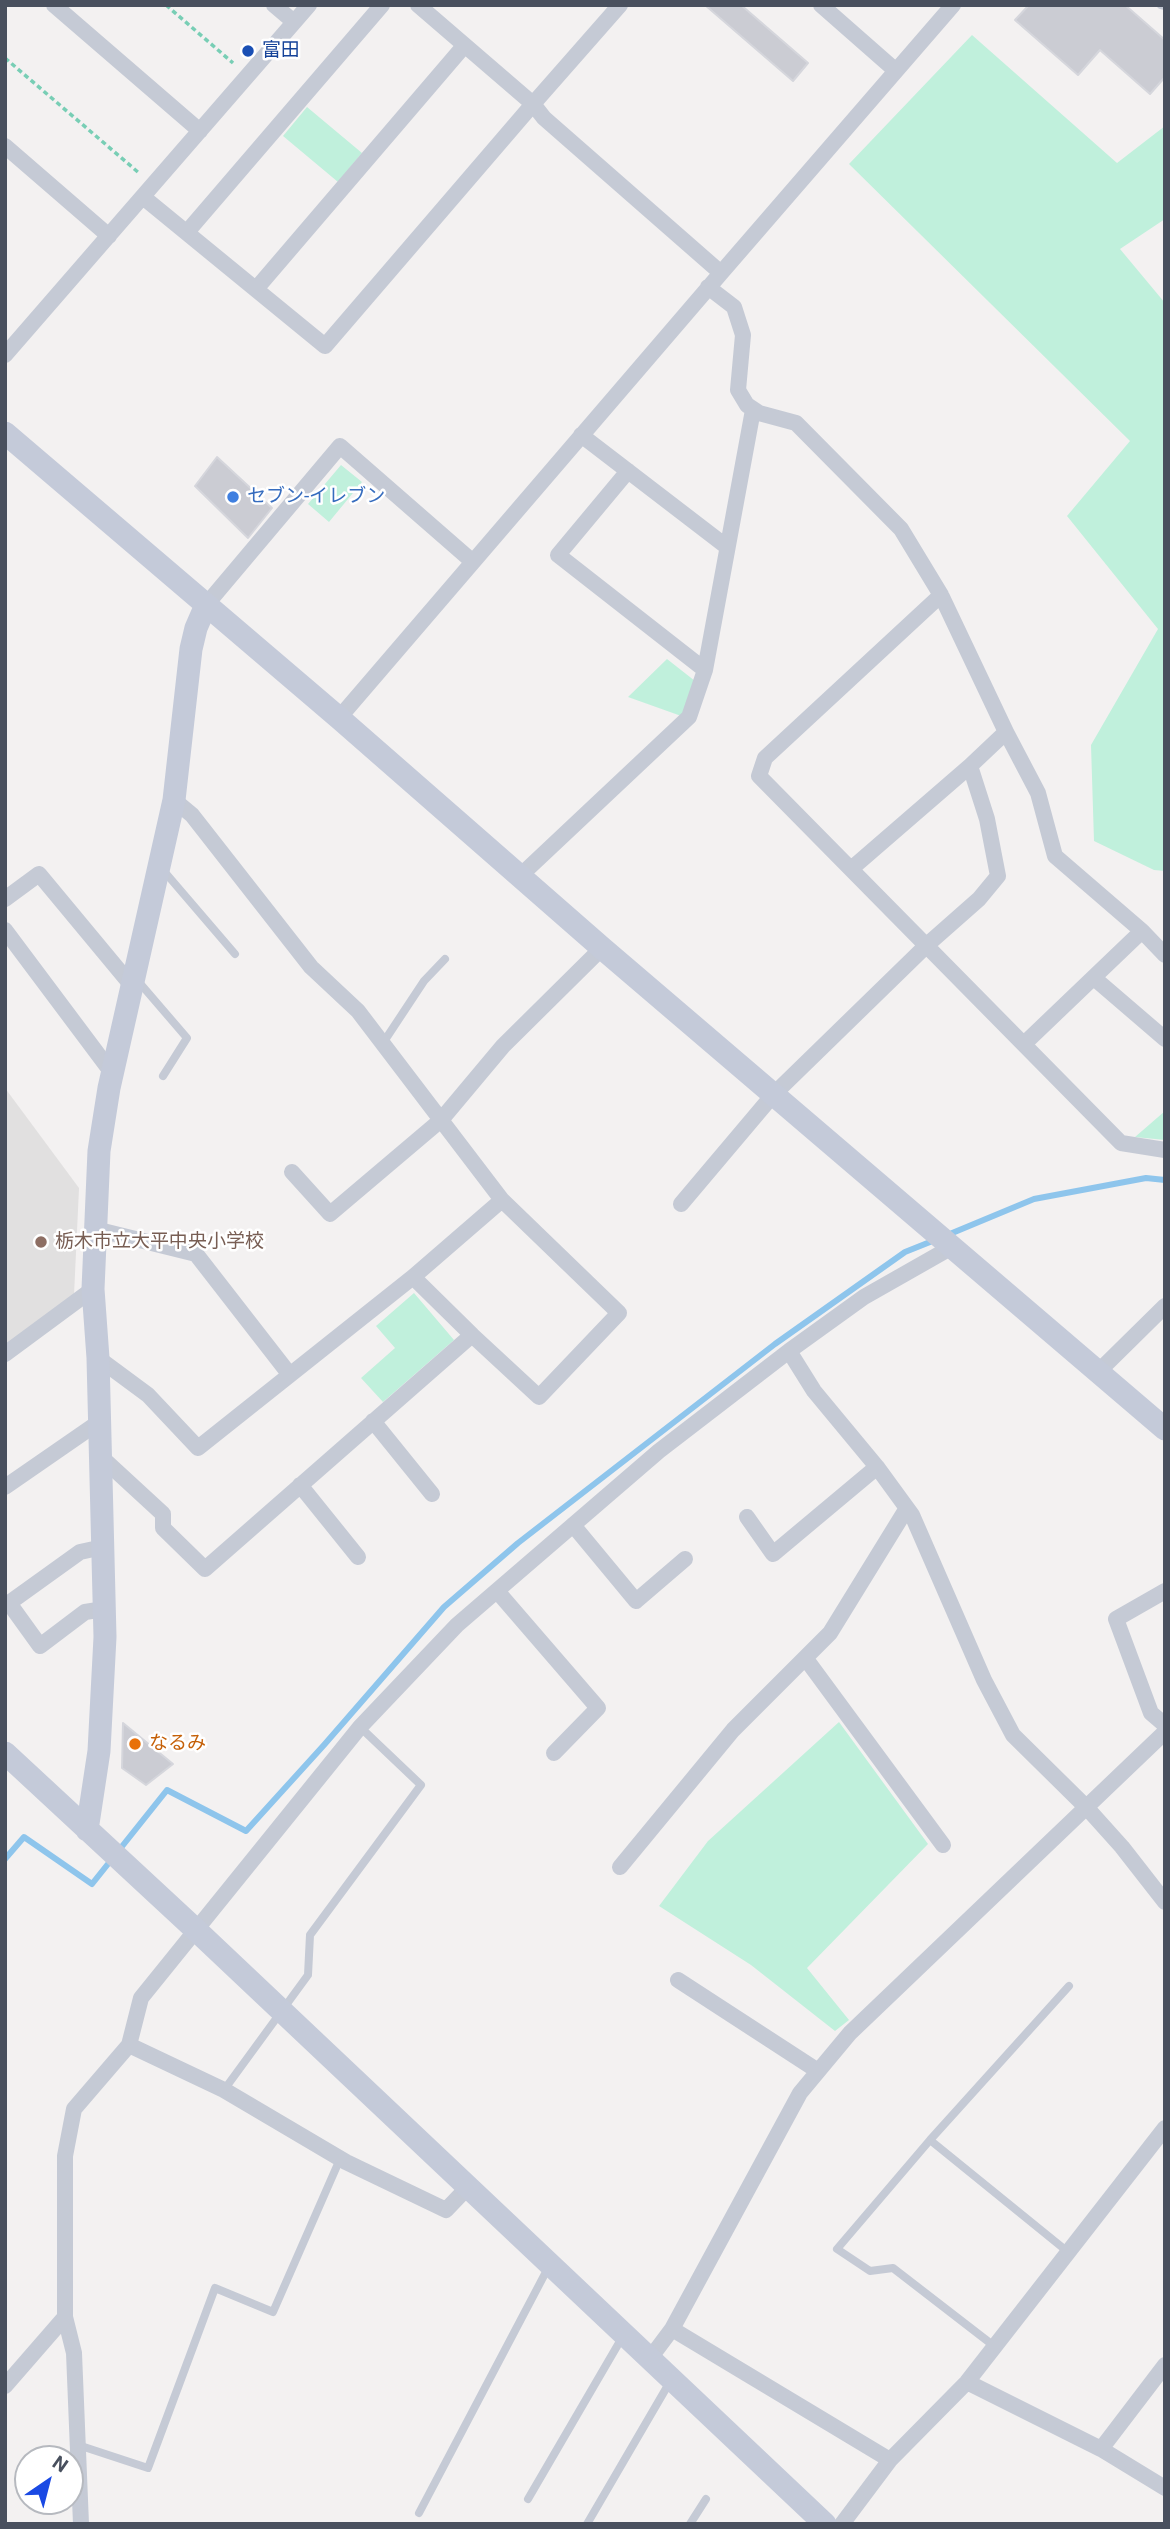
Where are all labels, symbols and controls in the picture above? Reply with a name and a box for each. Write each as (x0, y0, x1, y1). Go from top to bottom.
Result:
place label: 富田 (262, 40, 300, 62)
marker: 富田 (240, 43, 256, 59)
place label: セブン-イレブン (247, 486, 385, 508)
marker: セブン-イレブン (225, 489, 241, 505)
place label: 栃木市立大平中央小学校 (55, 1231, 264, 1253)
marker: 栃木市立大平中央小学校 (33, 1234, 49, 1250)
place label: なるみ (149, 1733, 206, 1755)
marker: なるみ (127, 1736, 143, 1752)
north arrow (14, 2445, 84, 2515)
text: N (48, 2451, 72, 2477)

